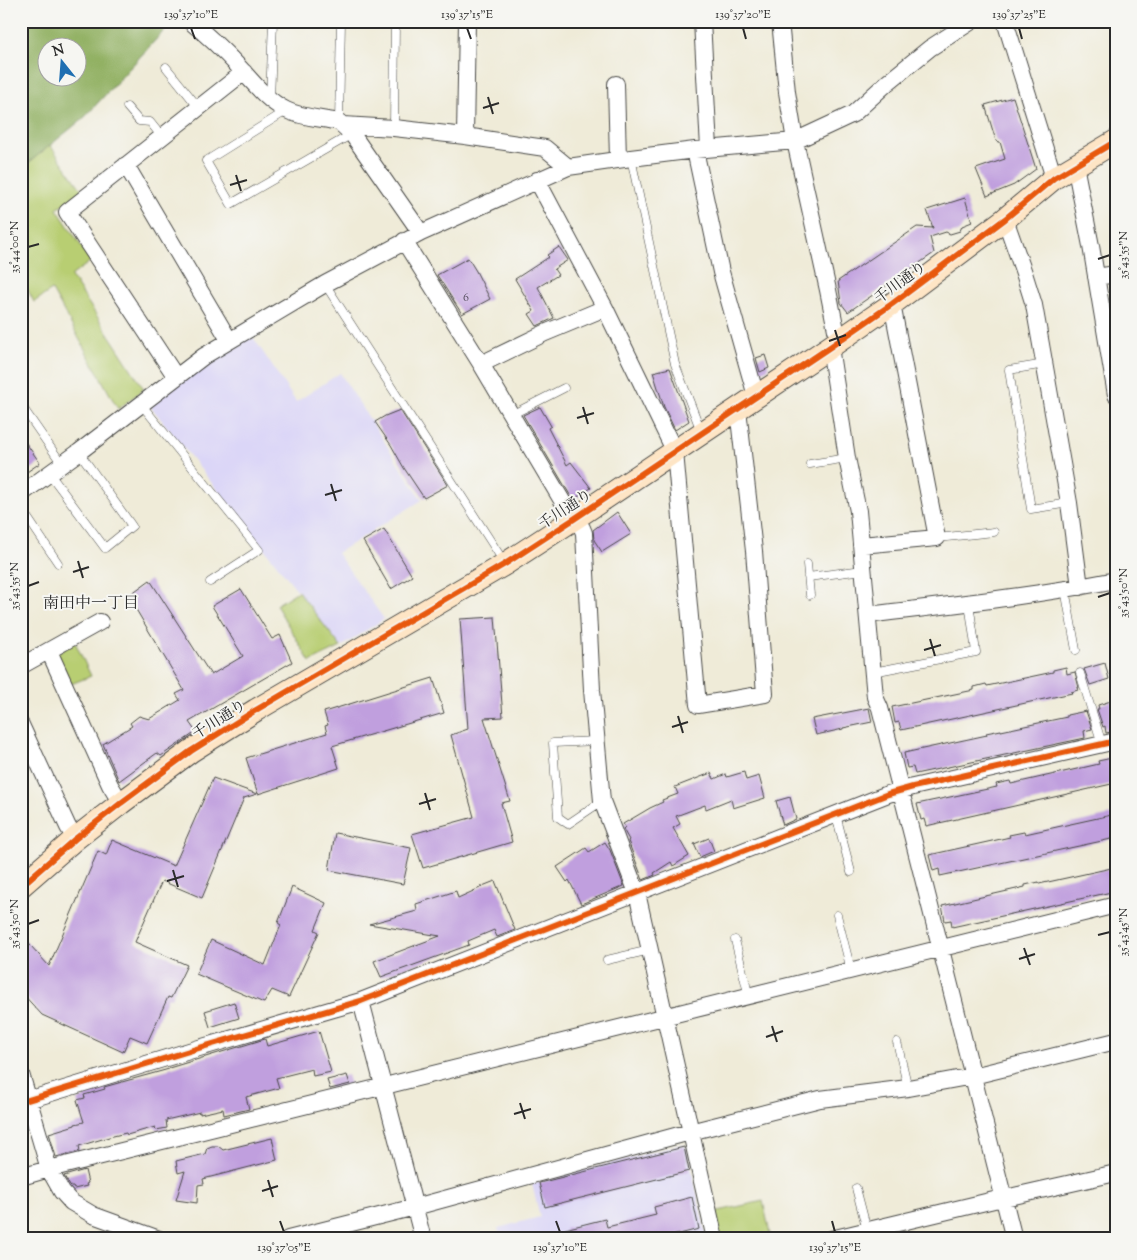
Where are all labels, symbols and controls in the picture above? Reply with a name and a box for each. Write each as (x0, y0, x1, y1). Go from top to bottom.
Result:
text: 139°37'10"E (164, 6, 219, 24)
text: 139°37'15"E (441, 6, 494, 24)
text: 139°37'20"E (715, 6, 771, 24)
text: 139°37'25"E (992, 6, 1047, 24)
north arrow (38, 38, 88, 88)
text: N (51, 40, 67, 63)
text: 35°44'00"N (6, 220, 24, 273)
text: 35°43'55"N (1115, 230, 1133, 279)
street label: 千川通り (870, 257, 931, 309)
house number: 6 (463, 289, 469, 307)
street label: 千川通り (535, 485, 597, 535)
text: 35°43'55"N (6, 561, 24, 610)
text: 35°43'50"N (1115, 568, 1133, 618)
district label: 南田中一丁目 (43, 593, 139, 616)
street label: 千川通り (189, 695, 251, 745)
text: 35°43'50"N (6, 899, 24, 949)
text: 35°43'45"N (1115, 907, 1133, 956)
text: 139°37'05"E (257, 1239, 312, 1257)
text: 139°37'10"E (533, 1239, 588, 1257)
text: 139°37'15"E (809, 1239, 862, 1257)

